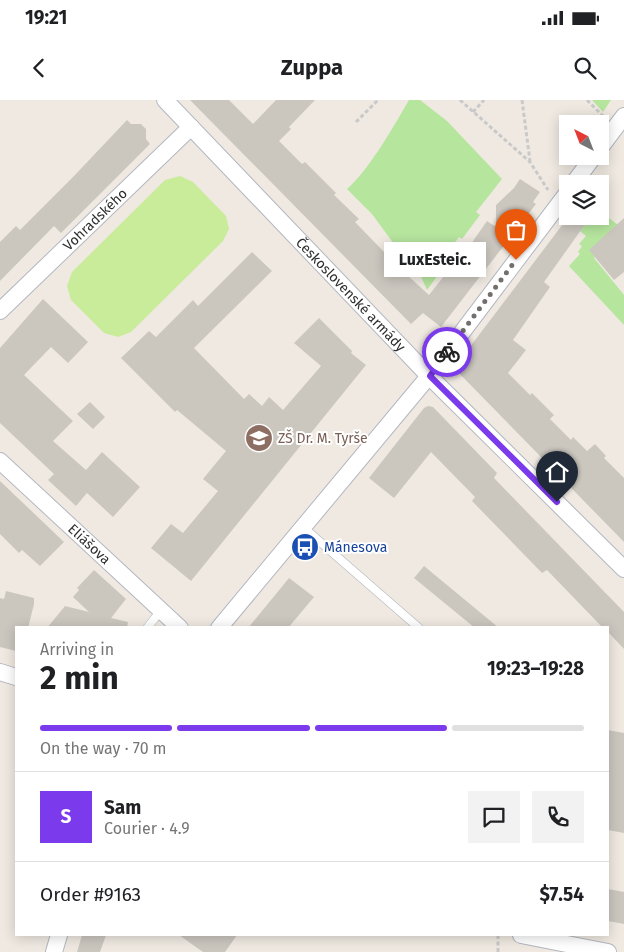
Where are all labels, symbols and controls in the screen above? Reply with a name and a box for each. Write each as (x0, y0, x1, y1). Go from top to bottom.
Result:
text: 19:21 (25, 6, 67, 29)
icon: back (25, 54, 53, 82)
text: Zuppa (281, 54, 343, 81)
icon: search (571, 54, 599, 82)
north arrow (559, 115, 609, 165)
map controls (559, 115, 609, 225)
button: layers (559, 175, 609, 225)
street label: Vohradského (60, 185, 131, 254)
pin (495, 209, 537, 260)
icon: bag (502, 216, 530, 244)
street label: Československé armády (292, 234, 409, 355)
callout: LuxEsteic. (384, 242, 486, 278)
text: LuxEsteic. (399, 250, 471, 269)
courier (422, 327, 472, 377)
icon: bike (433, 338, 461, 366)
school or university icon: ZŠ Dr. M. Tyrše (244, 423, 274, 453)
place label: ZŠ Dr. M. Tyrše (278, 429, 368, 447)
pin (536, 451, 578, 502)
icon: home (543, 458, 571, 486)
street label: Eliášova (64, 520, 114, 568)
bus stop icon: Mánesova (290, 532, 320, 562)
place label: Mánesova (324, 539, 387, 556)
text: Arriving in (40, 640, 114, 659)
text: 19:23–19:28 (487, 657, 584, 680)
text: 2 min (40, 659, 119, 697)
text: On the way · 70 m (40, 739, 167, 758)
button: chat (468, 791, 520, 843)
button: phone (532, 791, 584, 843)
text: Sam (104, 796, 141, 819)
text: S (61, 805, 71, 828)
text: Courier · 4.9 (104, 819, 190, 838)
text: Order #9163 (40, 883, 141, 906)
text: $7.54 (539, 883, 584, 906)

